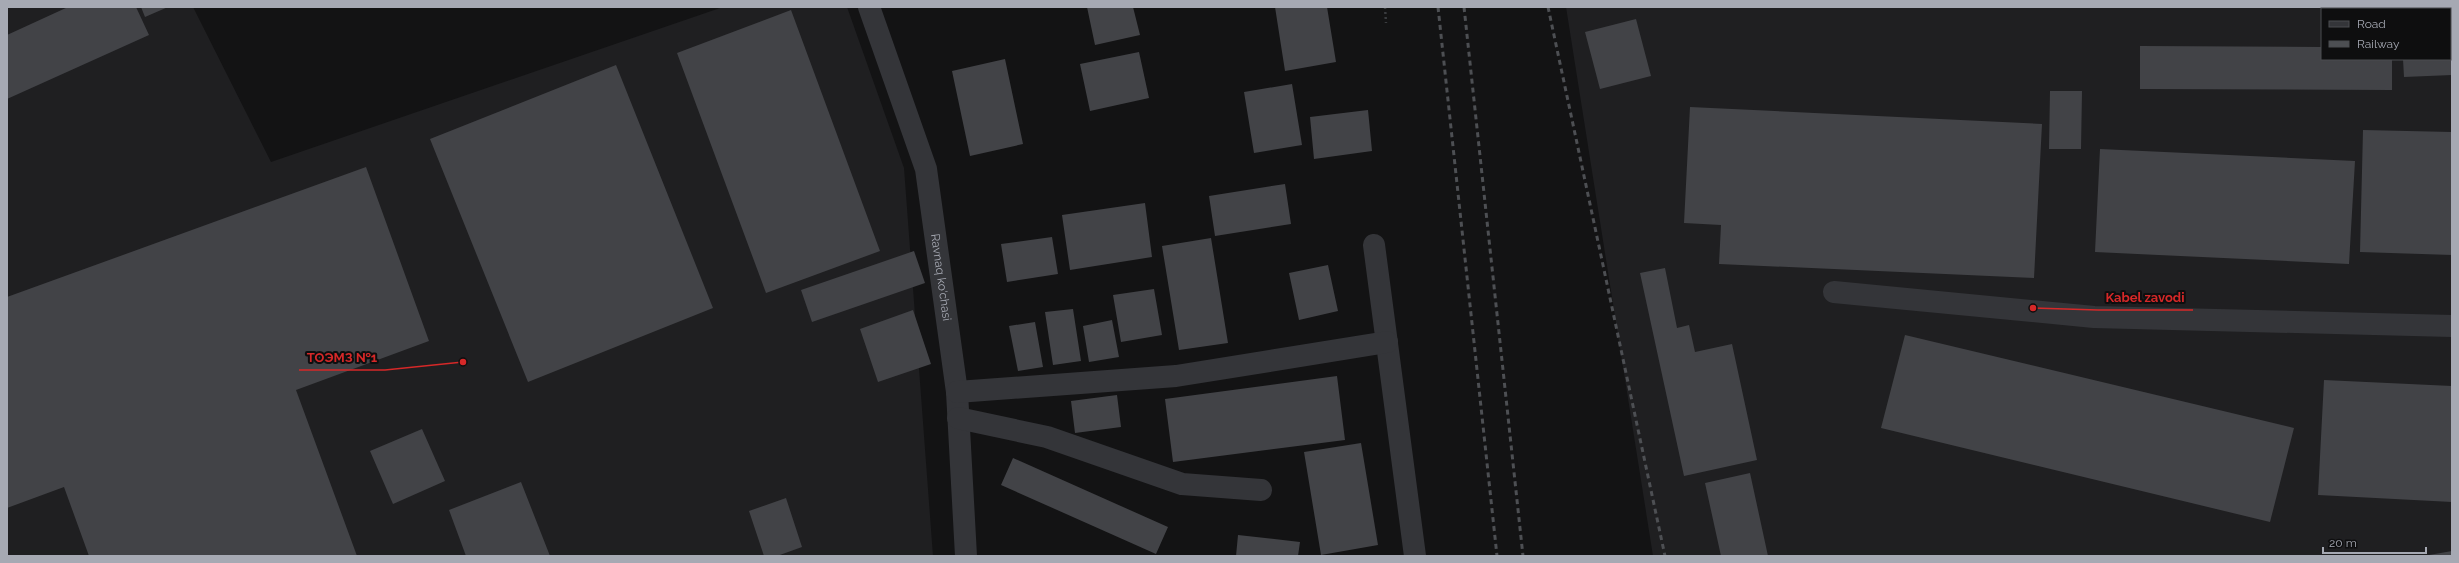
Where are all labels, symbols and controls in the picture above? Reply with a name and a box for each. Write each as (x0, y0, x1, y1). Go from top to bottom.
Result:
legend (2321, 8, 2451, 60)
text: Road (2357, 17, 2386, 31)
text: Railway (2357, 37, 2400, 51)
street label: Ravnaq ko'chasi (928, 233, 954, 322)
callout: Kabel zavodi (2098, 285, 2193, 310)
text: Kabel zavodi (2105, 290, 2185, 305)
callout: ТОЭМЗ №1 (299, 345, 385, 370)
text: ТОЭМЗ №1 (307, 350, 378, 365)
scale bar (2323, 529, 2426, 555)
text: 20 m (2329, 536, 2357, 550)

